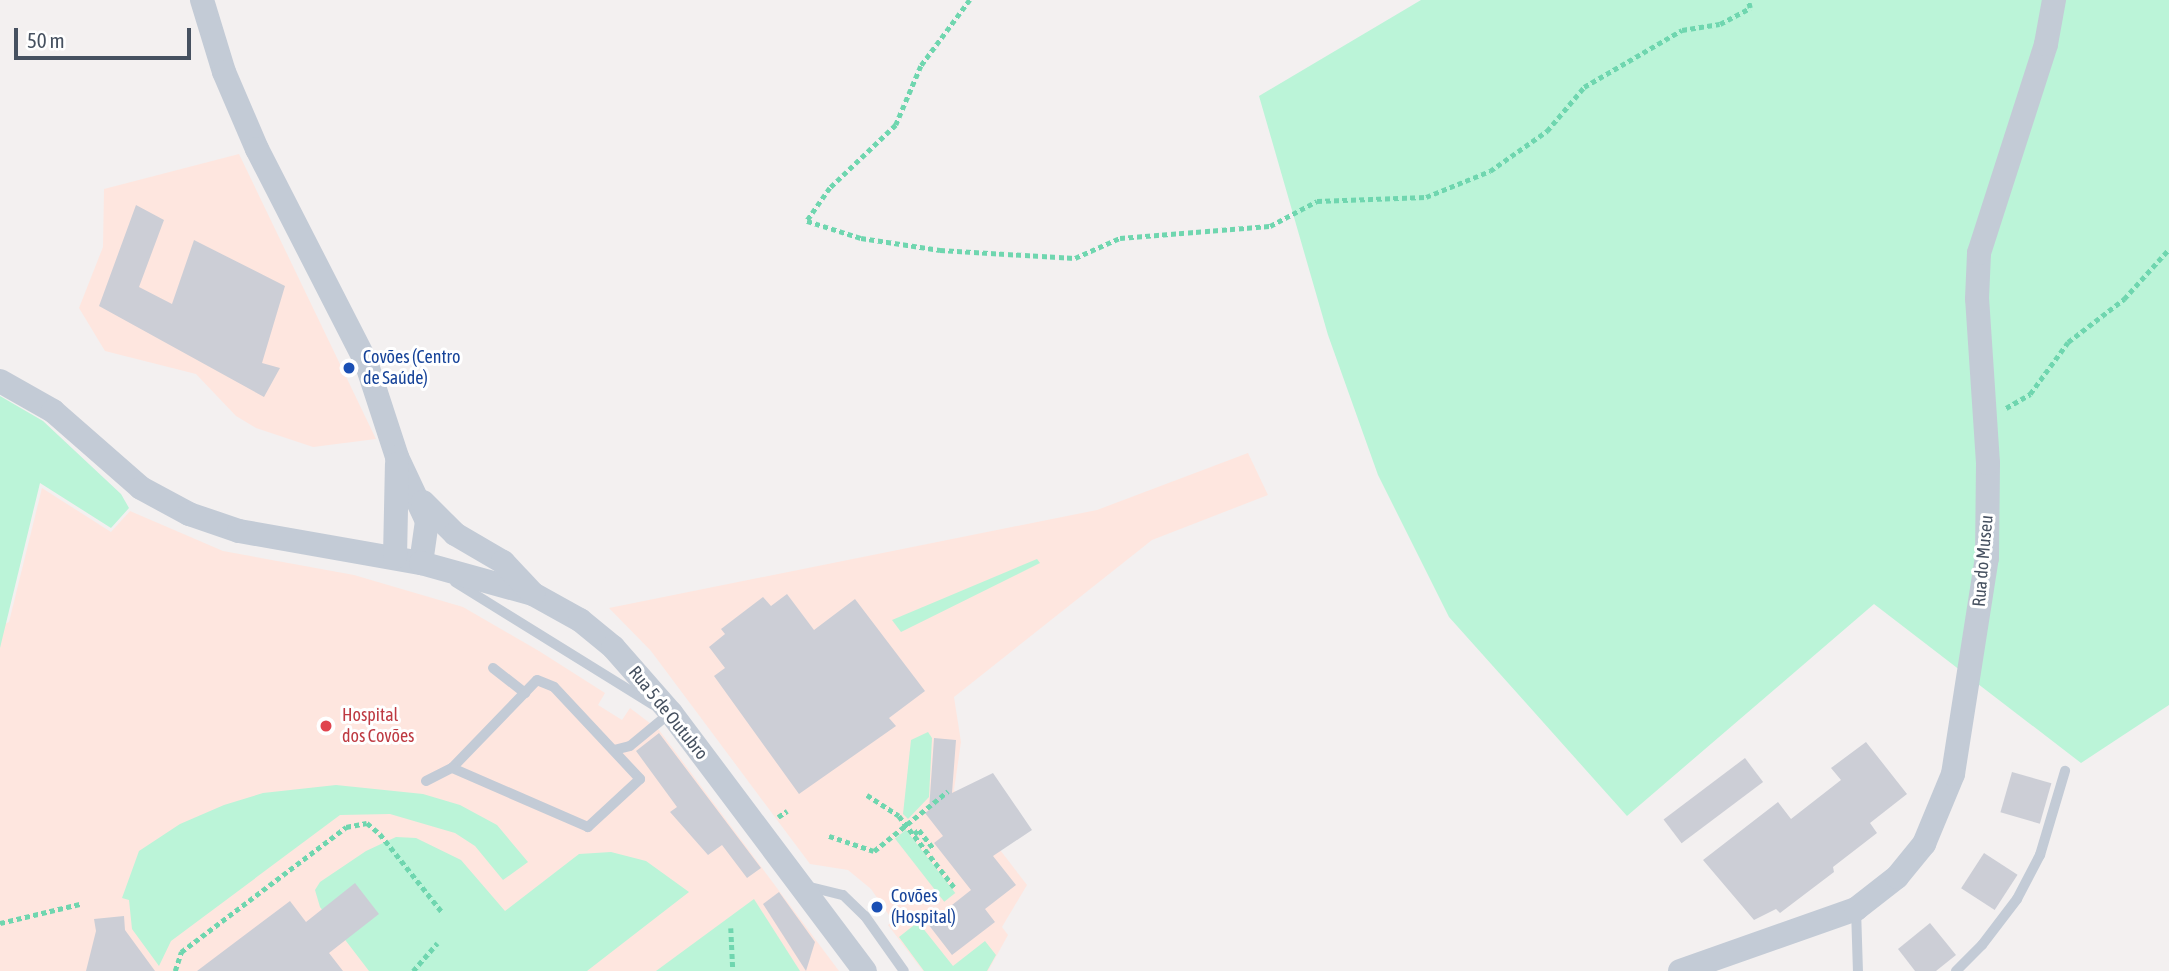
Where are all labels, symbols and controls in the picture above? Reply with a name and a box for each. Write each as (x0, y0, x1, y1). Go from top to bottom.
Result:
scale bar (18, 14, 194, 58)
text: 50 m (27, 28, 65, 52)
place label: Covões (Centro de Saúde) (363, 347, 460, 390)
marker: Covões (Centro de Saúde) (341, 360, 357, 376)
street label: Rua do Museu (1968, 514, 1998, 608)
street label: Rua 5 de Outubro (624, 662, 712, 764)
place label: Hospital dos Covões (342, 705, 414, 748)
marker: Hospital dos Covões (316, 716, 336, 736)
place label: Covões (Hospital) (891, 886, 956, 928)
marker: Covões (Hospital) (869, 899, 885, 915)

